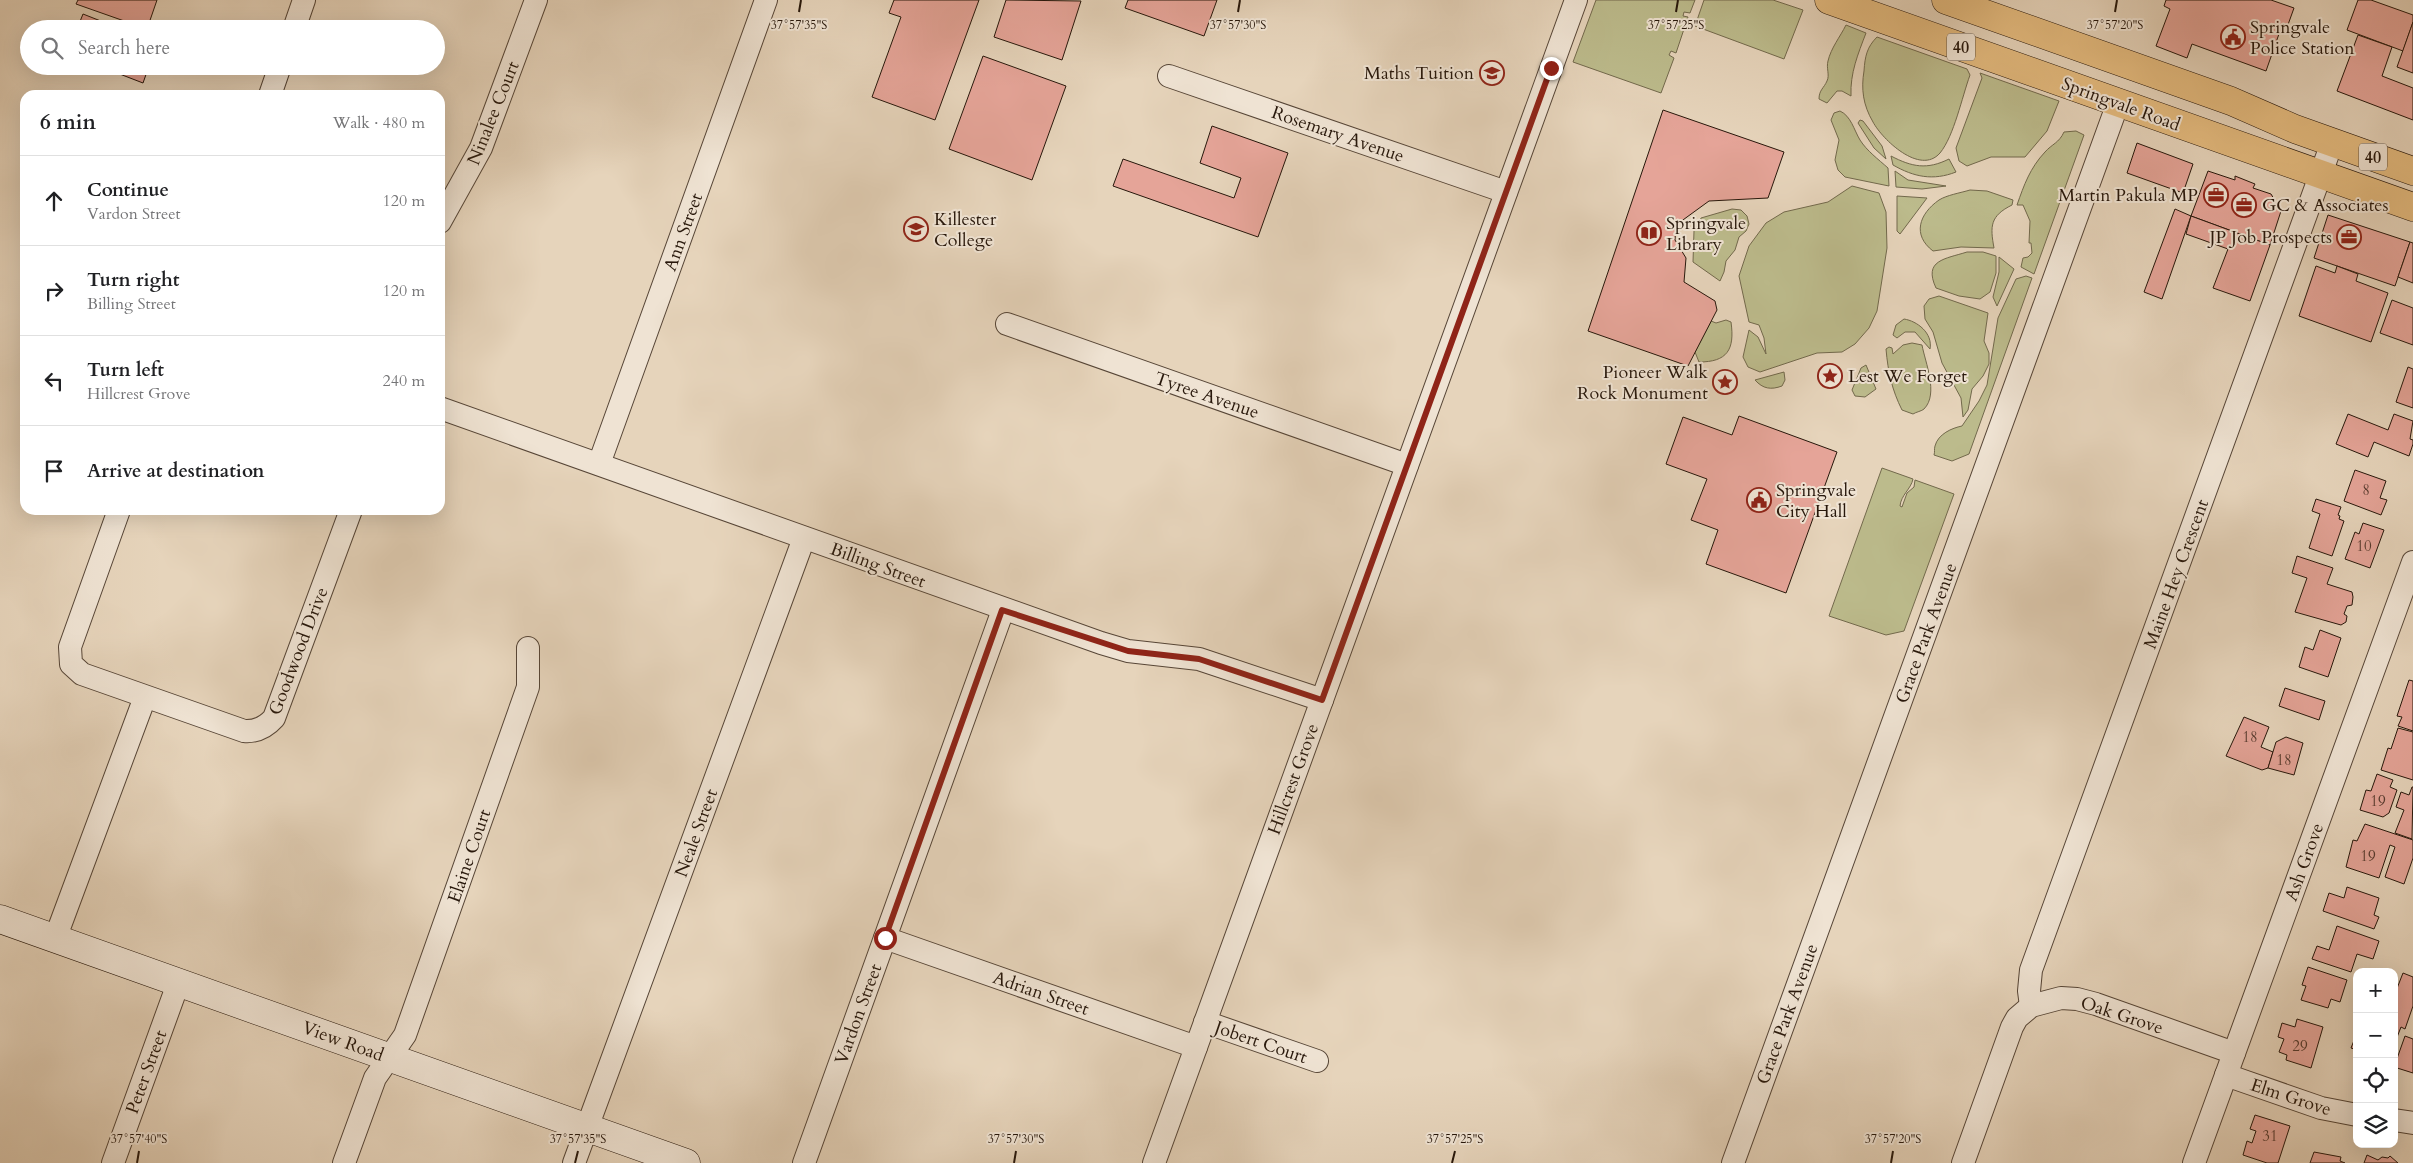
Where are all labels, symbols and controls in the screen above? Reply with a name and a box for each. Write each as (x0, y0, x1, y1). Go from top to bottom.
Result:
place label: Springvale Police Station (2250, 15, 2355, 61)
text: 37°57'35"S (771, 17, 827, 33)
text: 37°57'30"S (1210, 17, 1266, 33)
text: 37°57'25"S (1648, 17, 1704, 33)
text: 37°57'20"S (2087, 17, 2143, 33)
search box (20, 20, 445, 75)
public building icon: Springvale Police Station (2220, 24, 2246, 50)
icon: search (38, 34, 66, 62)
road number: 40 (1947, 34, 1975, 61)
text: Search here (78, 35, 170, 61)
street label: Ninalee Court (461, 57, 526, 169)
route end (1540, 57, 1563, 80)
school or university icon: Maths Tuition (1479, 60, 1505, 86)
place label: Maths Tuition (1364, 61, 1475, 86)
street label: Springvale Road (2058, 71, 2184, 138)
street label: Rosemary Avenue (1268, 100, 1407, 169)
text: 6 min (40, 108, 96, 137)
text: Walk · 480 m (333, 112, 425, 134)
road number: 40 (2359, 144, 2387, 170)
text: Continue (87, 177, 169, 203)
office icon: Martin Pakula MP (2203, 182, 2229, 208)
place label: Martin Pakula MP (2058, 183, 2198, 208)
icon: ahead (40, 187, 68, 215)
street label: Ann Street (658, 189, 709, 275)
text: 120 m (383, 190, 425, 212)
office icon: GC & Associates (2231, 192, 2257, 218)
place label: GC & Associates (2262, 193, 2389, 218)
text: Vardon Street (87, 203, 181, 225)
place label: Killester College (934, 207, 997, 253)
place label: Springvale Library (1666, 211, 1746, 257)
school or university icon: Killester College (903, 216, 929, 242)
library icon: Springvale Library (1636, 220, 1662, 246)
office icon: JP Job Prospects (2336, 224, 2362, 250)
place label: JP Job Prospects (2206, 225, 2332, 250)
text: Turn right (87, 267, 179, 293)
icon: right (40, 277, 68, 305)
text: 120 m (383, 280, 425, 302)
text: Billing Street (87, 293, 176, 315)
text: Turn left (87, 357, 164, 383)
place label: Pioneer Walk Rock Monument (1577, 360, 1708, 406)
place icon: Lest We Forget (1817, 363, 1843, 389)
place label: Lest We Forget (1848, 364, 1967, 389)
street label: Tyree Avenue (1151, 366, 1262, 425)
icon: left (40, 367, 68, 395)
place icon: Pioneer Walk Rock Monument (1712, 369, 1738, 395)
text: 240 m (383, 370, 425, 392)
text: Hillcrest Grove (87, 383, 191, 405)
icon: arrive (40, 457, 68, 485)
text: Arrive at destination (87, 458, 264, 484)
place label: Springvale City Hall (1776, 478, 1856, 524)
house number: 8 (2362, 480, 2370, 500)
public building icon: Springvale City Hall (1746, 487, 1772, 513)
street label: Maine Hey Crescent (2138, 496, 2215, 652)
house number: 10 (2356, 536, 2372, 556)
street label: Billing Street (827, 537, 929, 594)
street label: Grace Park Avenue (1889, 560, 1963, 707)
street label: Goodwood Drive (263, 584, 334, 719)
street label: Hillcrest Grove (1262, 720, 1325, 838)
house number: 18 (2242, 727, 2258, 747)
house number: 18 (2276, 750, 2292, 770)
street label: Neale Street (669, 785, 724, 881)
house number: 19 (2370, 791, 2386, 811)
street label: Elaine Court (442, 806, 497, 906)
street label: Ash Grove (2279, 820, 2330, 905)
house number: 19 (2360, 846, 2376, 866)
route start (874, 927, 897, 950)
street label: Grace Park Avenue (1750, 941, 1824, 1088)
street label: Vardon Street (829, 960, 888, 1068)
street label: Adrian Street (989, 965, 1093, 1022)
map controls (2353, 968, 2398, 1148)
button: + (2353, 968, 2398, 1013)
street label: Oak Grove (2077, 990, 2166, 1041)
button: − (2353, 1013, 2398, 1058)
street label: Jobert Court (1208, 1014, 1311, 1070)
street label: View Road (298, 1015, 388, 1068)
street label: Peter Street (120, 1027, 173, 1118)
house number: 29 (2292, 1036, 2308, 1056)
button: locate (2353, 1058, 2398, 1103)
street label: Elm Grove (2247, 1073, 2334, 1122)
button: layers (2353, 1103, 2398, 1148)
house number: 31 (2262, 1126, 2278, 1146)
text: 37°57'40"S (111, 1131, 167, 1147)
text: 37°57'35"S (550, 1131, 606, 1147)
text: 37°57'30"S (988, 1131, 1044, 1147)
text: 37°57'25"S (1427, 1131, 1483, 1147)
text: 37°57'20"S (1865, 1131, 1921, 1147)

